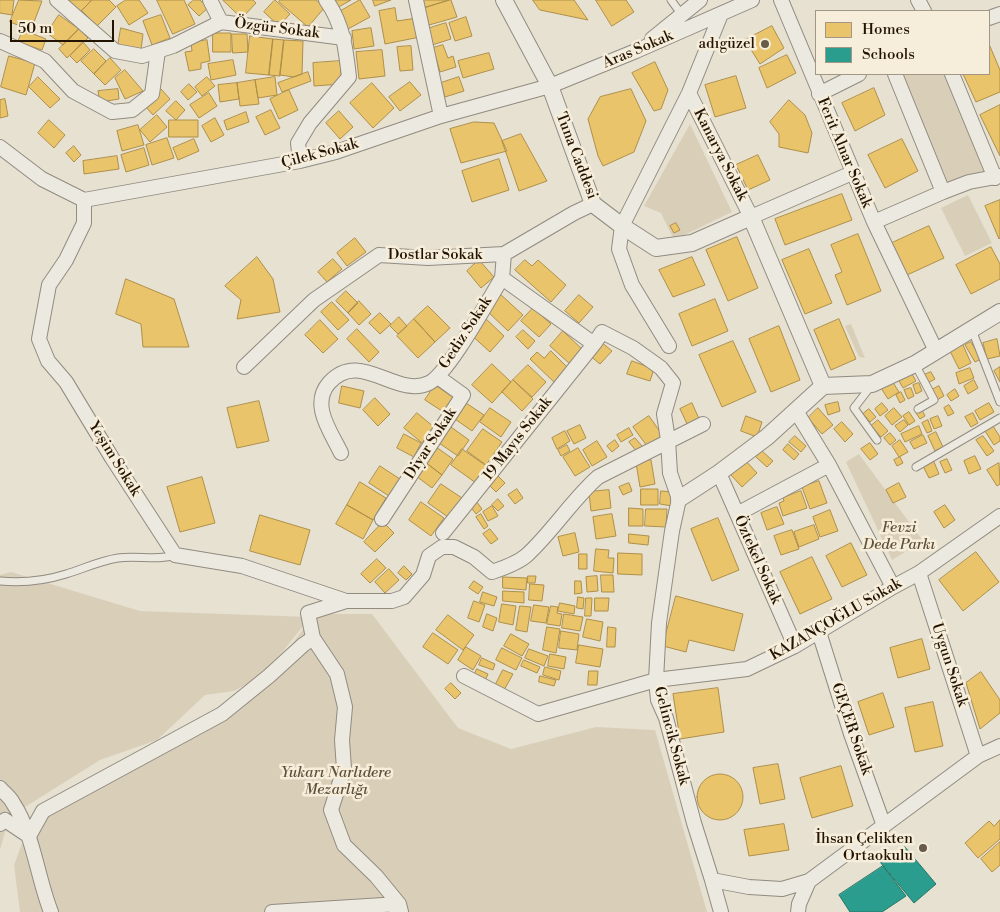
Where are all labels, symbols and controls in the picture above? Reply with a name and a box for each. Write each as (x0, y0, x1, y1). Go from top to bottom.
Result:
scale bar (12, 10, 116, 42)
legend (815, 10, 990, 75)
street label: Özgür Sokak (233, 15, 321, 43)
text: 50 m (18, 19, 52, 38)
text: Homes (862, 20, 910, 39)
street label: Aras Sokak (600, 27, 676, 73)
place label: adıgüzel (698, 35, 755, 53)
marker: adıgüzel (759, 38, 771, 50)
text: Schools (862, 45, 915, 64)
street label: Ferit Alnar Sokak (813, 95, 875, 211)
street label: Kanarya Sokak (689, 106, 751, 204)
street label: Tuna Caddesi (551, 110, 601, 202)
street label: Çilek Sokak (280, 135, 360, 173)
street label: Dostlar Sokak (388, 246, 482, 264)
street label: Gediz Sokak (436, 293, 496, 373)
street label: 19 Mayıs Sokak (480, 393, 556, 485)
street label: Diyar Sokak (401, 405, 461, 483)
street label: Yeşim Sokak (84, 418, 144, 500)
street label: Öztekel Sokak (729, 513, 785, 607)
park label: Fevzi Dede Parkı (863, 519, 935, 554)
street label: KAZANÇOĞLU Sokak (767, 575, 905, 665)
street label: Uygun Sokak (927, 621, 971, 709)
street label: GEÇER Sokak (827, 681, 875, 777)
street label: Gelincik Sokak (649, 685, 693, 787)
park label: Yukarı Narlıdere Mezarlığı (281, 764, 391, 799)
place label: İhsan Çelikten Ortaokulu (815, 830, 913, 865)
marker: İhsan Çelikten Ortaokulu (917, 842, 929, 854)

